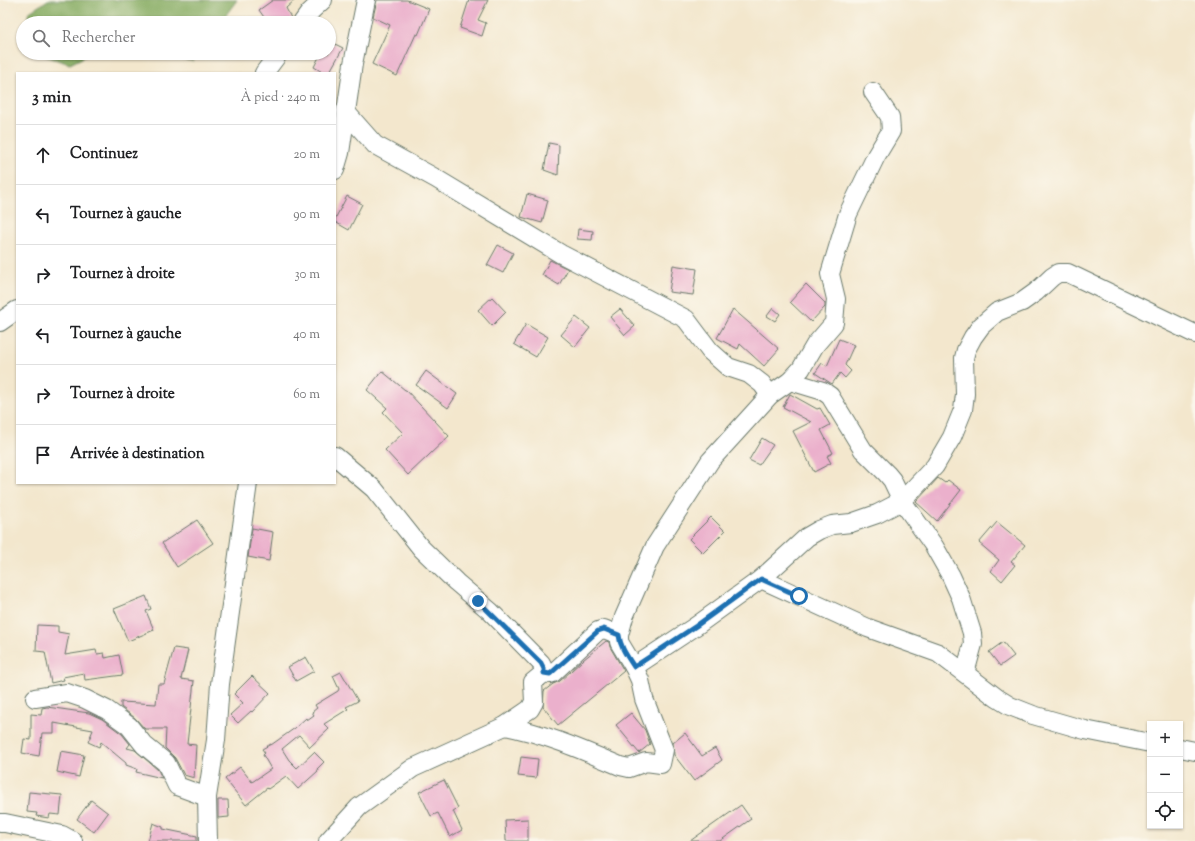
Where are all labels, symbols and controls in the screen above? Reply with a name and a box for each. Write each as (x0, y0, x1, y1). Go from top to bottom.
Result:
search box (16, 16, 336, 60)
icon: search (30, 27, 52, 49)
text: Rechercher (62, 28, 135, 49)
text: 3 min (32, 86, 71, 110)
text: À pied · 240 m (241, 89, 320, 107)
icon: ahead (32, 144, 54, 166)
text: Continuez (70, 144, 138, 165)
text: 20 m (294, 146, 320, 164)
icon: left (32, 204, 54, 226)
text: Tournez à gauche (70, 204, 181, 225)
text: 90 m (293, 206, 320, 224)
icon: right (32, 264, 54, 286)
text: Tournez à droite (70, 264, 175, 285)
text: 30 m (294, 266, 320, 284)
icon: left (32, 324, 54, 346)
text: Tournez à gauche (70, 324, 181, 345)
text: 40 m (293, 326, 320, 344)
icon: right (32, 384, 54, 406)
text: Tournez à droite (70, 384, 175, 405)
text: 60 m (293, 386, 320, 404)
icon: arrive (32, 444, 54, 466)
text: Arrivée à destination (70, 444, 205, 465)
route start (790, 587, 808, 605)
route end (469, 592, 487, 610)
map controls (1147, 721, 1183, 829)
button: + (1147, 721, 1183, 757)
button: − (1147, 757, 1183, 793)
button: locate (1147, 793, 1183, 829)

